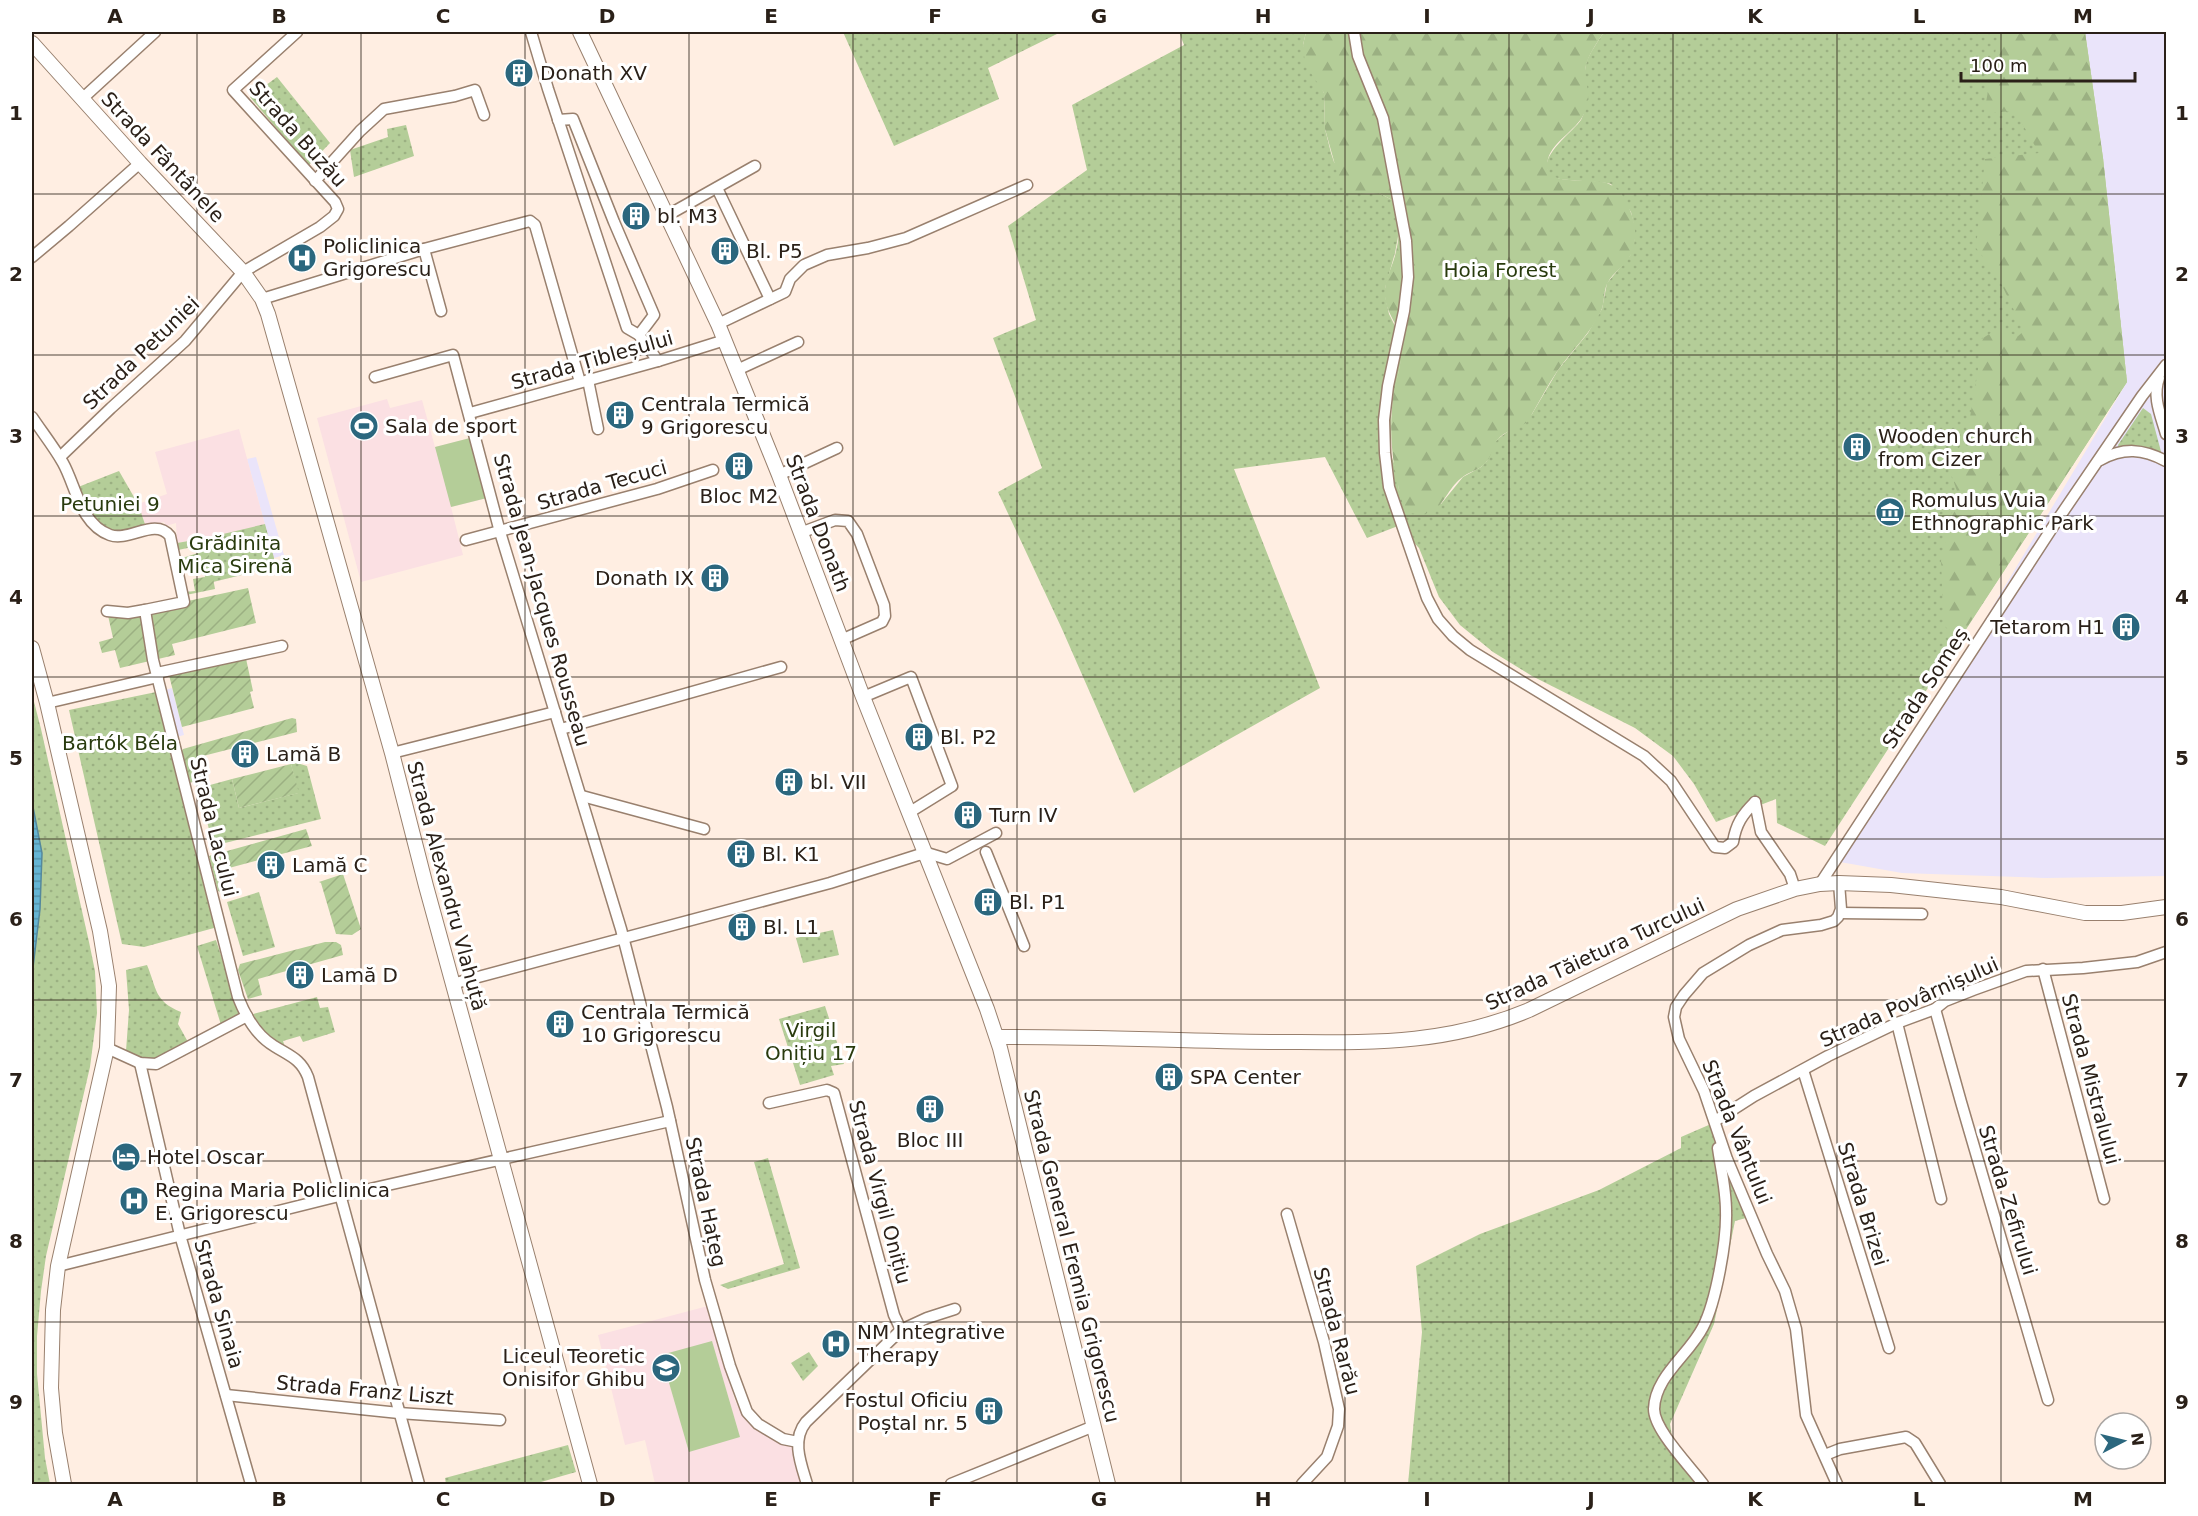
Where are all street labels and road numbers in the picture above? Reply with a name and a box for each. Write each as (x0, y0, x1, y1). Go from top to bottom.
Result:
street label: Strada Buzău (244, 76, 352, 192)
street label: Strada Fântânele (96, 87, 230, 227)
street label: Strada Petuniei (78, 291, 204, 415)
street label: Strada Țibleșului (508, 325, 676, 395)
street label: Strada Jean-Jacques Rousseau (489, 451, 595, 749)
street label: Strada Donath (781, 451, 855, 595)
street label: Strada Tecuci (534, 455, 670, 515)
street label: Strada Someș (1877, 623, 1973, 753)
street label: Strada Lacului (185, 755, 243, 899)
street label: Strada Alexandru Vlahuță (402, 759, 492, 1013)
street label: Strada Tăietura Turcului (1482, 893, 1708, 1015)
street label: Strada Povârnișului (1816, 952, 2002, 1052)
street label: Strada Mistralului (2057, 991, 2125, 1167)
street label: Strada Vântului (1697, 1056, 1777, 1208)
street label: Strada General Eremia Grigorescu (1019, 1087, 1125, 1425)
street label: Strada Virgil Onițiu (844, 1098, 916, 1286)
street label: Strada Zefirului (1974, 1122, 2042, 1278)
street label: Strada Hațeg (680, 1135, 732, 1269)
street label: Strada Brizei (1833, 1139, 1893, 1269)
street label: Strada Sinaia (189, 1237, 249, 1371)
street label: Strada Rarău (1308, 1265, 1366, 1397)
street label: Strada Franz Liszt (275, 1370, 455, 1410)

